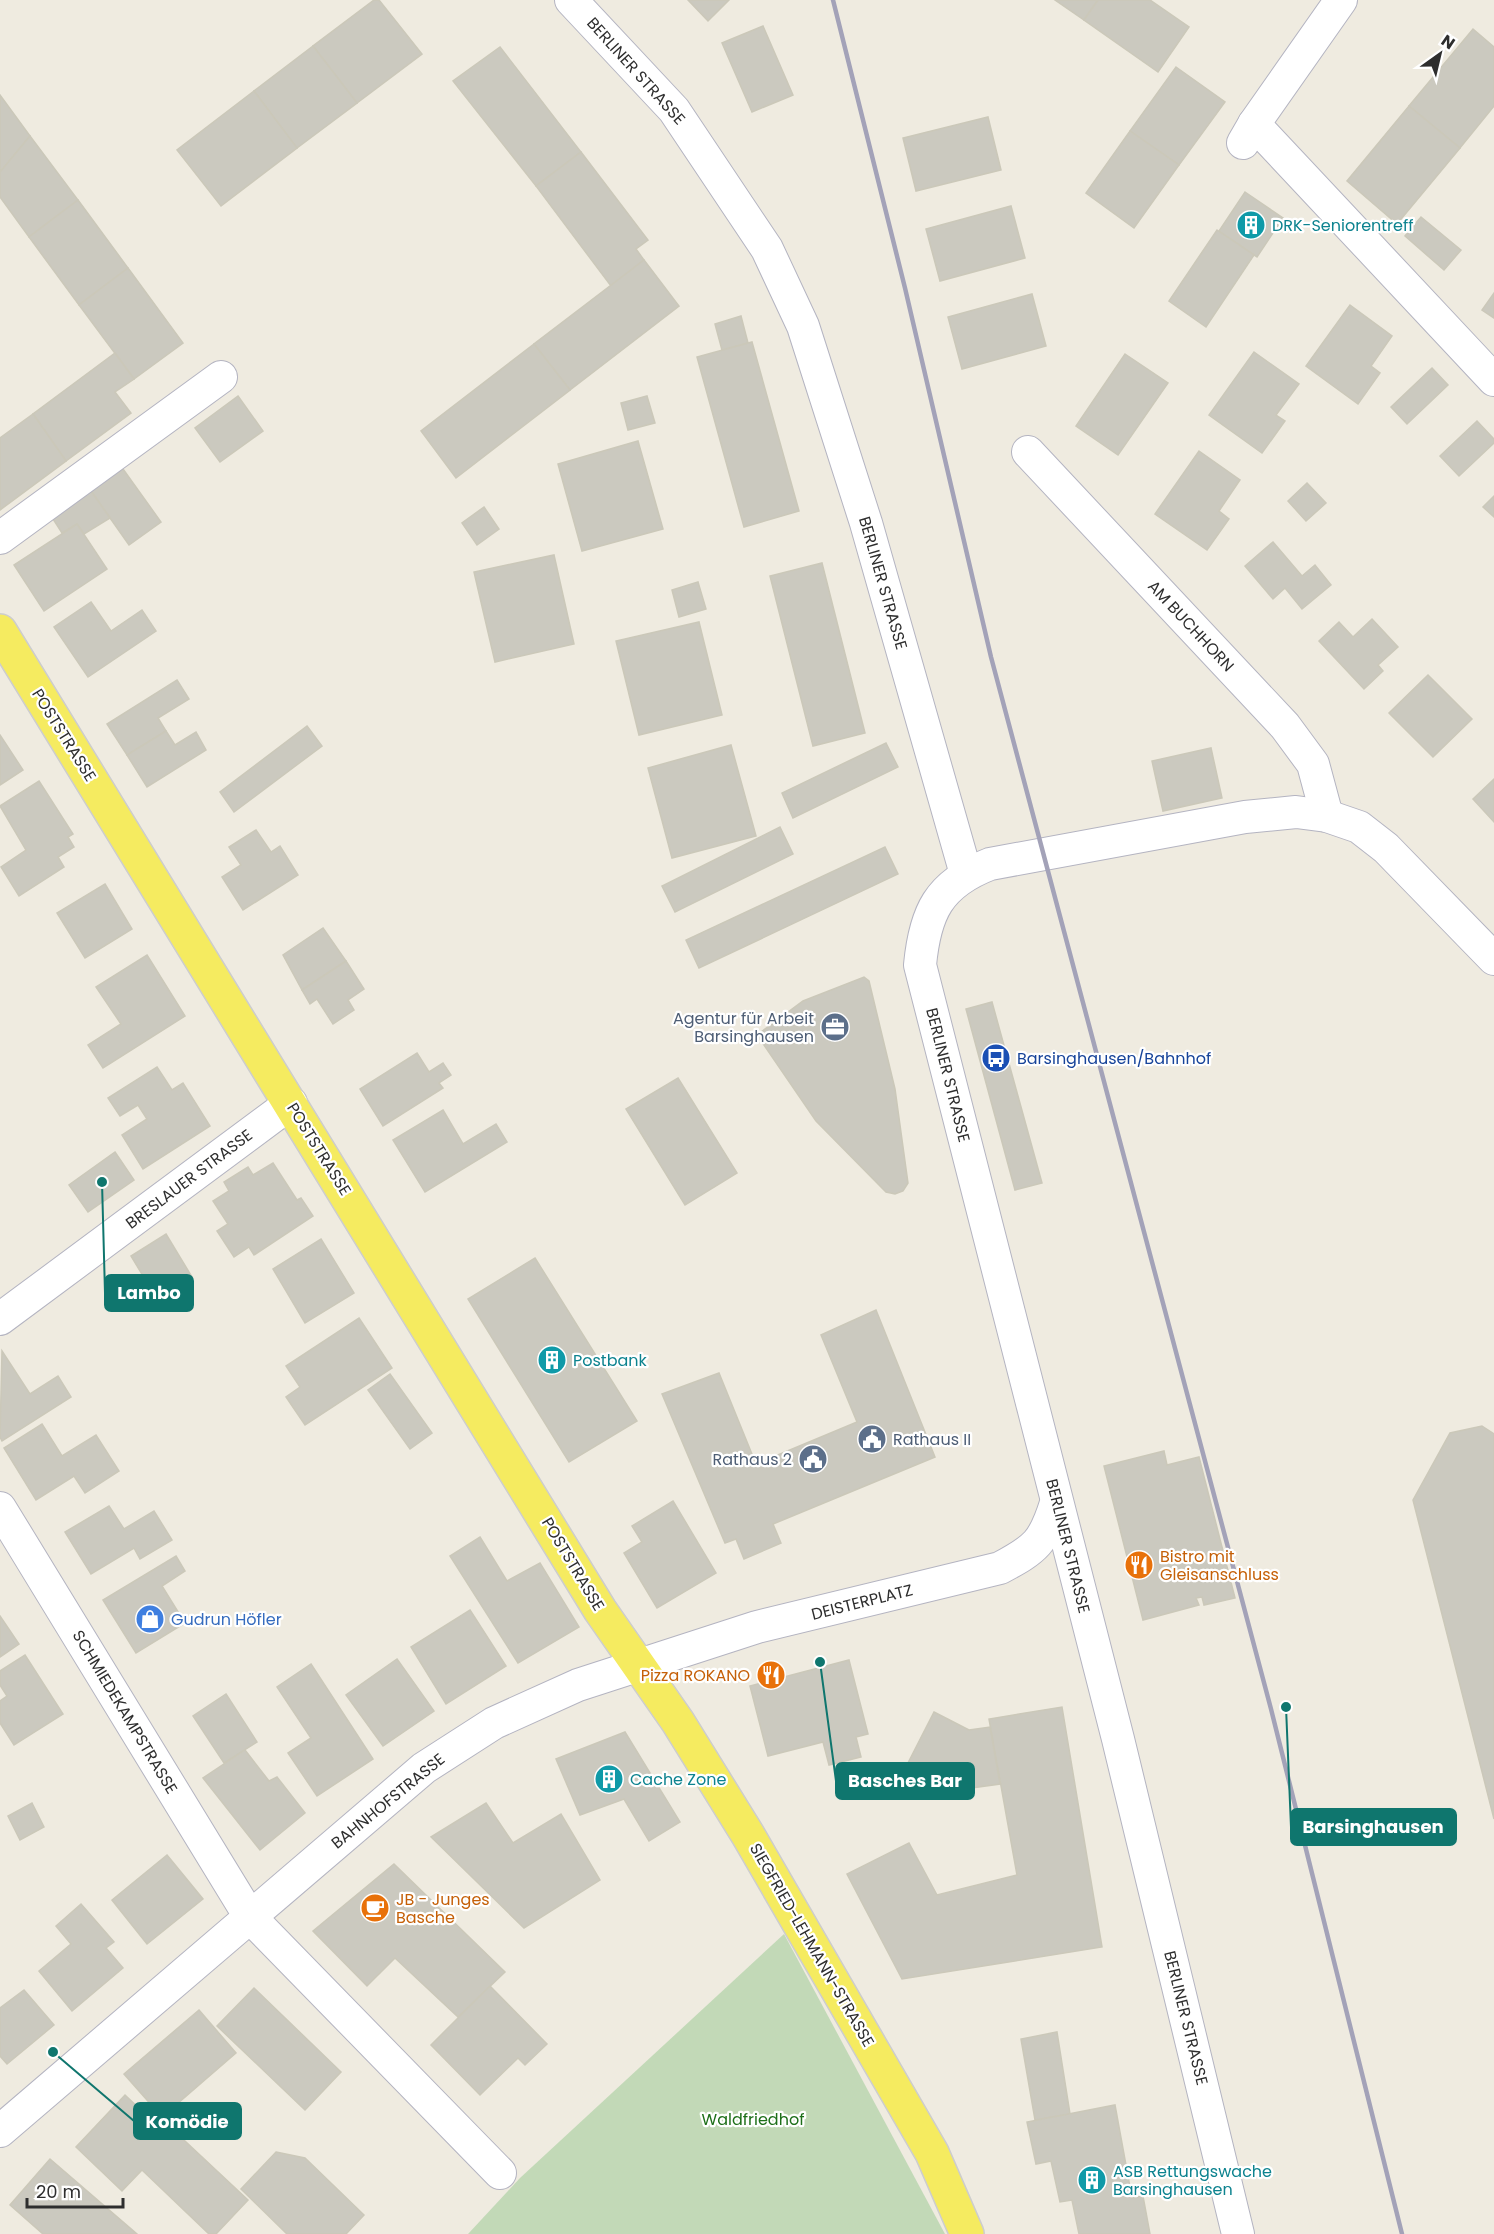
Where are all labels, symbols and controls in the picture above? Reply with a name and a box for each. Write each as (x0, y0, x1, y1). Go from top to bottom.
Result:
street label: BERLINER STRASSE (581, 12, 691, 130)
north arrow (1410, 24, 1470, 84)
text: N (1437, 29, 1460, 55)
building icon: DRK-Seniorentreff (1235, 209, 1267, 241)
place label: DRK-Seniorentreff (1272, 214, 1414, 237)
street label: BERLINER STRASSE (853, 514, 913, 652)
street label: AM BUCHHORN (1143, 575, 1239, 677)
street label: POSTSTRASSE (26, 684, 102, 786)
street label: BERLINER STRASSE (920, 1005, 976, 1145)
place label: Agentur für Arbeit Barsinghausen (673, 1007, 814, 1048)
office icon: Agentur für Arbeit Barsinghausen (819, 1011, 851, 1043)
bus stop icon: Barsinghausen/Bahnhof (980, 1042, 1012, 1074)
place label: Barsinghausen/Bahnhof (1017, 1047, 1211, 1070)
street label: POSTSTRASSE (281, 1098, 357, 1200)
street label: BRESLAUER STRASSE (121, 1124, 257, 1234)
callout: Lambo (105, 1275, 193, 1311)
text: Lambo (117, 1280, 181, 1305)
building icon: Postbank (536, 1344, 568, 1376)
place label: Postbank (573, 1349, 648, 1372)
public building icon: Rathaus II (856, 1423, 888, 1455)
place label: Rathaus II (893, 1428, 971, 1451)
public building icon: Rathaus 2 (797, 1443, 829, 1475)
place label: Rathaus 2 (713, 1448, 792, 1471)
street label: BERLINER STRASSE (1040, 1476, 1096, 1616)
street label: POSTSTRASSE (536, 1513, 610, 1615)
place label: Bistro mit Gleisanschluss (1160, 1545, 1279, 1586)
restaurant icon: Bistro mit Gleisanschluss (1123, 1549, 1155, 1581)
street label: DEISTERPLATZ (809, 1578, 915, 1626)
shop icon: Gudrun Höfler (134, 1603, 166, 1635)
place label: Gudrun Höfler (171, 1608, 282, 1631)
street label: SCHMIEDEKAMPSTRASSE (67, 1626, 183, 1798)
restaurant icon: Pizza ROKANO (755, 1659, 787, 1691)
place label: Pizza ROKANO (641, 1664, 750, 1687)
street label: BAHNHOFSTRASSE (326, 1748, 450, 1854)
building icon: Cache Zone (593, 1763, 625, 1795)
callout: Basches Bar (836, 1763, 974, 1799)
place label: Cache Zone (630, 1768, 726, 1791)
text: Basches Bar (848, 1768, 962, 1793)
callout: Barsinghausen (1291, 1809, 1456, 1845)
text: Barsinghausen (1302, 1814, 1444, 1839)
street label: SIEGFRIED-LEHMANN-STRASSE (744, 1839, 880, 2051)
place label: JB - Junges Basche (396, 1888, 490, 1929)
cafe icon: JB - Junges Basche (359, 1892, 391, 1924)
street label: BERLINER STRASSE (1158, 1948, 1214, 2088)
callout: Komödie (134, 2103, 241, 2139)
park label: Waldfriedhof (702, 2108, 804, 2131)
text: Komödie (145, 2109, 229, 2134)
place label: ASB Rettungswache Barsinghausen (1113, 2160, 1272, 2201)
building icon: ASB Rettungswache Barsinghausen (1076, 2164, 1108, 2196)
scale bar (27, 2171, 123, 2209)
text: 20 m (36, 2179, 81, 2204)

